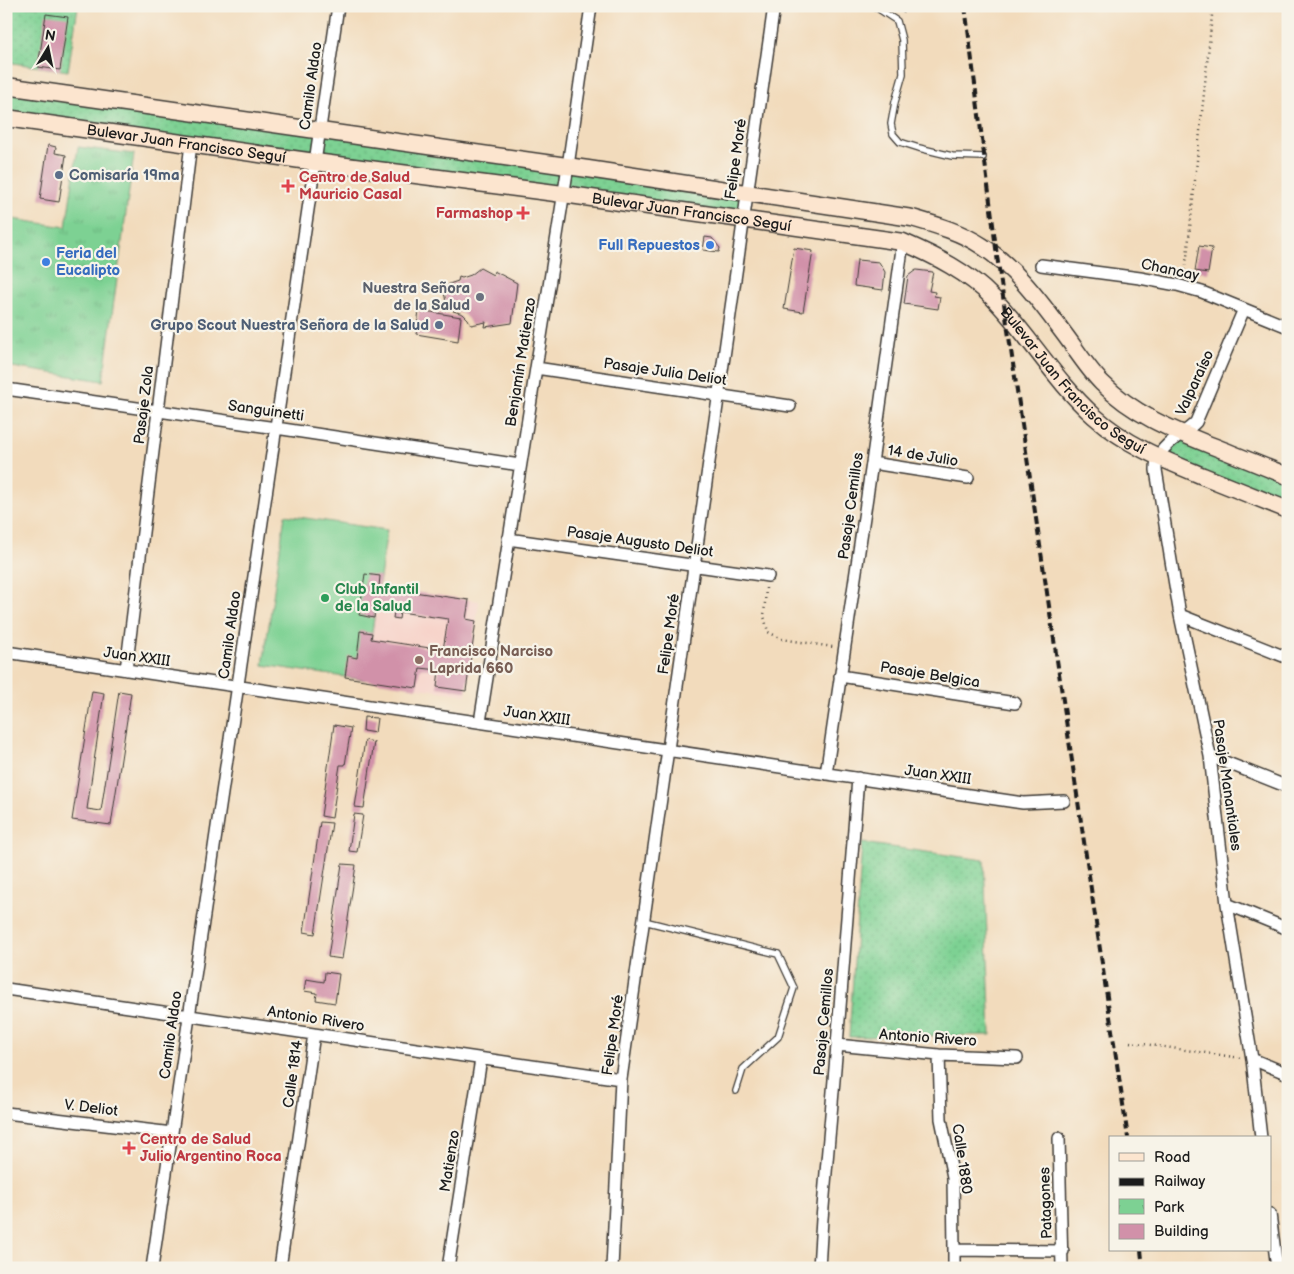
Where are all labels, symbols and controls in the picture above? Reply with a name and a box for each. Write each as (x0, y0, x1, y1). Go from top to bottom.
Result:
north arrow (22, 22, 72, 72)
text: N (44, 26, 57, 45)
street label: Camilo Aldao (295, 41, 327, 131)
street label: Felipe Moré (721, 117, 751, 201)
street label: Bulevar Juan Francisco Seguí (85, 120, 287, 167)
place label: Comisaría 19ma (69, 166, 180, 185)
place label: Centro de Salud Mauricio Casal (299, 168, 410, 204)
marker: Comisaría 19ma (53, 169, 65, 181)
marker: Centro de Salud Mauricio Casal (281, 179, 295, 193)
street label: Bulevar Juan Francisco Seguí (591, 189, 793, 236)
place label: Farmashop (436, 204, 513, 223)
marker: Farmashop (517, 207, 529, 219)
place label: Full Repuestos (598, 236, 700, 255)
marker: Full Repuestos (704, 239, 716, 251)
place label: Feria del Eucalipto (56, 244, 121, 280)
street label: Chancay (1139, 255, 1201, 285)
marker: Feria del Eucalipto (40, 256, 52, 268)
place label: Nuestra Señora de la Salud (362, 279, 470, 315)
marker: Nuestra Señora de la Salud (474, 291, 486, 303)
street label: Benjamín Matienzo (501, 296, 541, 428)
street label: Bulevar Juan Francisco Seguí (996, 303, 1149, 459)
place label: Grupo Scout Nuestra Señora de la Salud (151, 316, 429, 335)
marker: Grupo Scout Nuestra Señora de la Salud (433, 319, 445, 331)
street label: Valparaíso (1172, 347, 1218, 419)
street label: Pasaje Julia Deliot (602, 354, 728, 390)
street label: Pasaje Zola (130, 365, 158, 445)
street label: Sanguinetti (227, 396, 305, 426)
street label: 14 de Julio (886, 441, 960, 471)
street label: Pasaje Cemillos (834, 451, 868, 561)
street label: Pasaje Augusto Deliot (566, 522, 715, 562)
place label: Club Infantil de la Salud (335, 580, 419, 616)
street label: Camilo Aldao (214, 590, 246, 680)
marker: Club Infantil de la Salud (319, 592, 331, 604)
street label: Felipe Moré (654, 592, 684, 676)
place label: Francisco Narciso Laprida 660 (429, 642, 554, 678)
street label: Juan XXIII (102, 643, 172, 671)
marker: Francisco Narciso Laprida 660 (413, 654, 425, 666)
street label: Pasaje Belgica (879, 658, 981, 692)
street label: Juan XXIII (502, 702, 572, 730)
street label: Pasaje Manantiales (1208, 718, 1246, 853)
street label: Juan XXIII (903, 761, 973, 789)
street label: Pasaje Cemillos (810, 967, 838, 1077)
street label: Camilo Aldao (155, 990, 187, 1080)
street label: Felipe Moré (598, 993, 628, 1077)
street label: Antonio Rivero (266, 1002, 366, 1036)
street label: Antonio Rivero (878, 1025, 978, 1051)
street label: Calle 1814 (279, 1039, 307, 1109)
street label: V. Deliot (63, 1095, 119, 1121)
street label: Calle 1880 (948, 1123, 976, 1196)
street label: Matienzo (436, 1129, 464, 1193)
place label: Centro de Salud Julio Argentino Roca (140, 1130, 282, 1166)
legend (1109, 1136, 1272, 1252)
marker: Centro de Salud Julio Argentino Roca (122, 1141, 136, 1155)
text: Road (1154, 1148, 1190, 1167)
street label: Patagones (1035, 1166, 1057, 1239)
text: Railway (1154, 1172, 1205, 1191)
text: Park (1154, 1198, 1185, 1217)
text: Building (1154, 1222, 1209, 1241)

